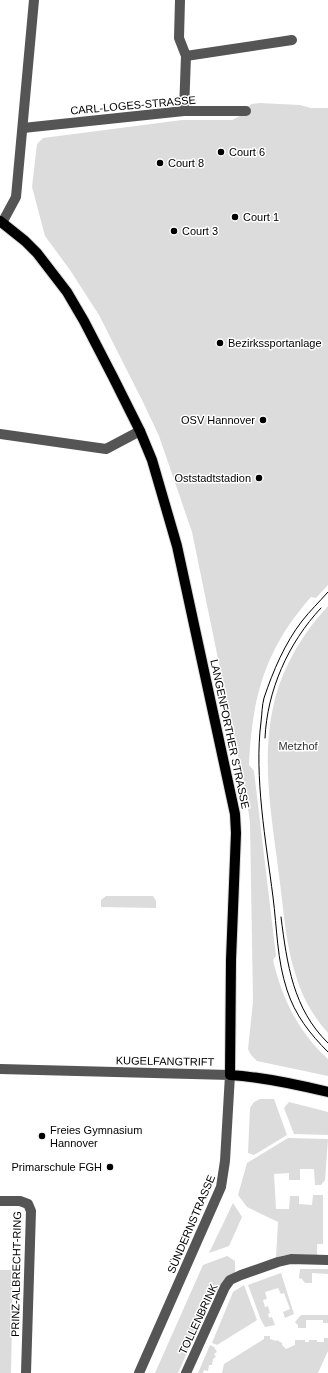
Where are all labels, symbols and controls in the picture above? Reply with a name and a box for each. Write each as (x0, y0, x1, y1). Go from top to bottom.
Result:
street label: CARL-LOGES-STRASSE (70, 94, 196, 116)
place label: Court 6 (229, 146, 265, 158)
marker: Court 6 (216, 147, 226, 157)
place label: Court 8 (168, 157, 204, 169)
marker: Court 8 (155, 158, 165, 168)
place label: Court 1 (243, 211, 279, 223)
marker: Court 1 (230, 212, 240, 222)
place label: Court 3 (182, 225, 218, 237)
marker: Court 3 (169, 226, 179, 236)
place label: Bezirkssportanlage (228, 337, 322, 349)
marker: Bezirkssportanlage (215, 338, 225, 348)
place label: OSV Hannover (181, 414, 255, 426)
marker: OSV Hannover (258, 415, 268, 425)
place label: Oststadtstadion (175, 472, 251, 484)
marker: Oststadtstadion (254, 473, 264, 483)
street label: LANGENFORTHER STRASSE (208, 658, 252, 810)
park label: Metzhof (278, 740, 319, 752)
street label: KUGELFANGTRIFT (116, 1054, 215, 1068)
place label: Freies Gymnasium Hannover (50, 1124, 142, 1149)
marker: Freies Gymnasium Hannover (37, 1131, 47, 1141)
place label: Primarschule FGH (12, 1161, 102, 1173)
marker: Primarschule FGH (105, 1162, 115, 1172)
street label: SÜNDERNSTRASSE (165, 1173, 217, 1275)
street label: PRINZ-ALBRECHT-RING (9, 1211, 23, 1337)
street label: TOLLENBRINK (176, 1281, 220, 1356)

